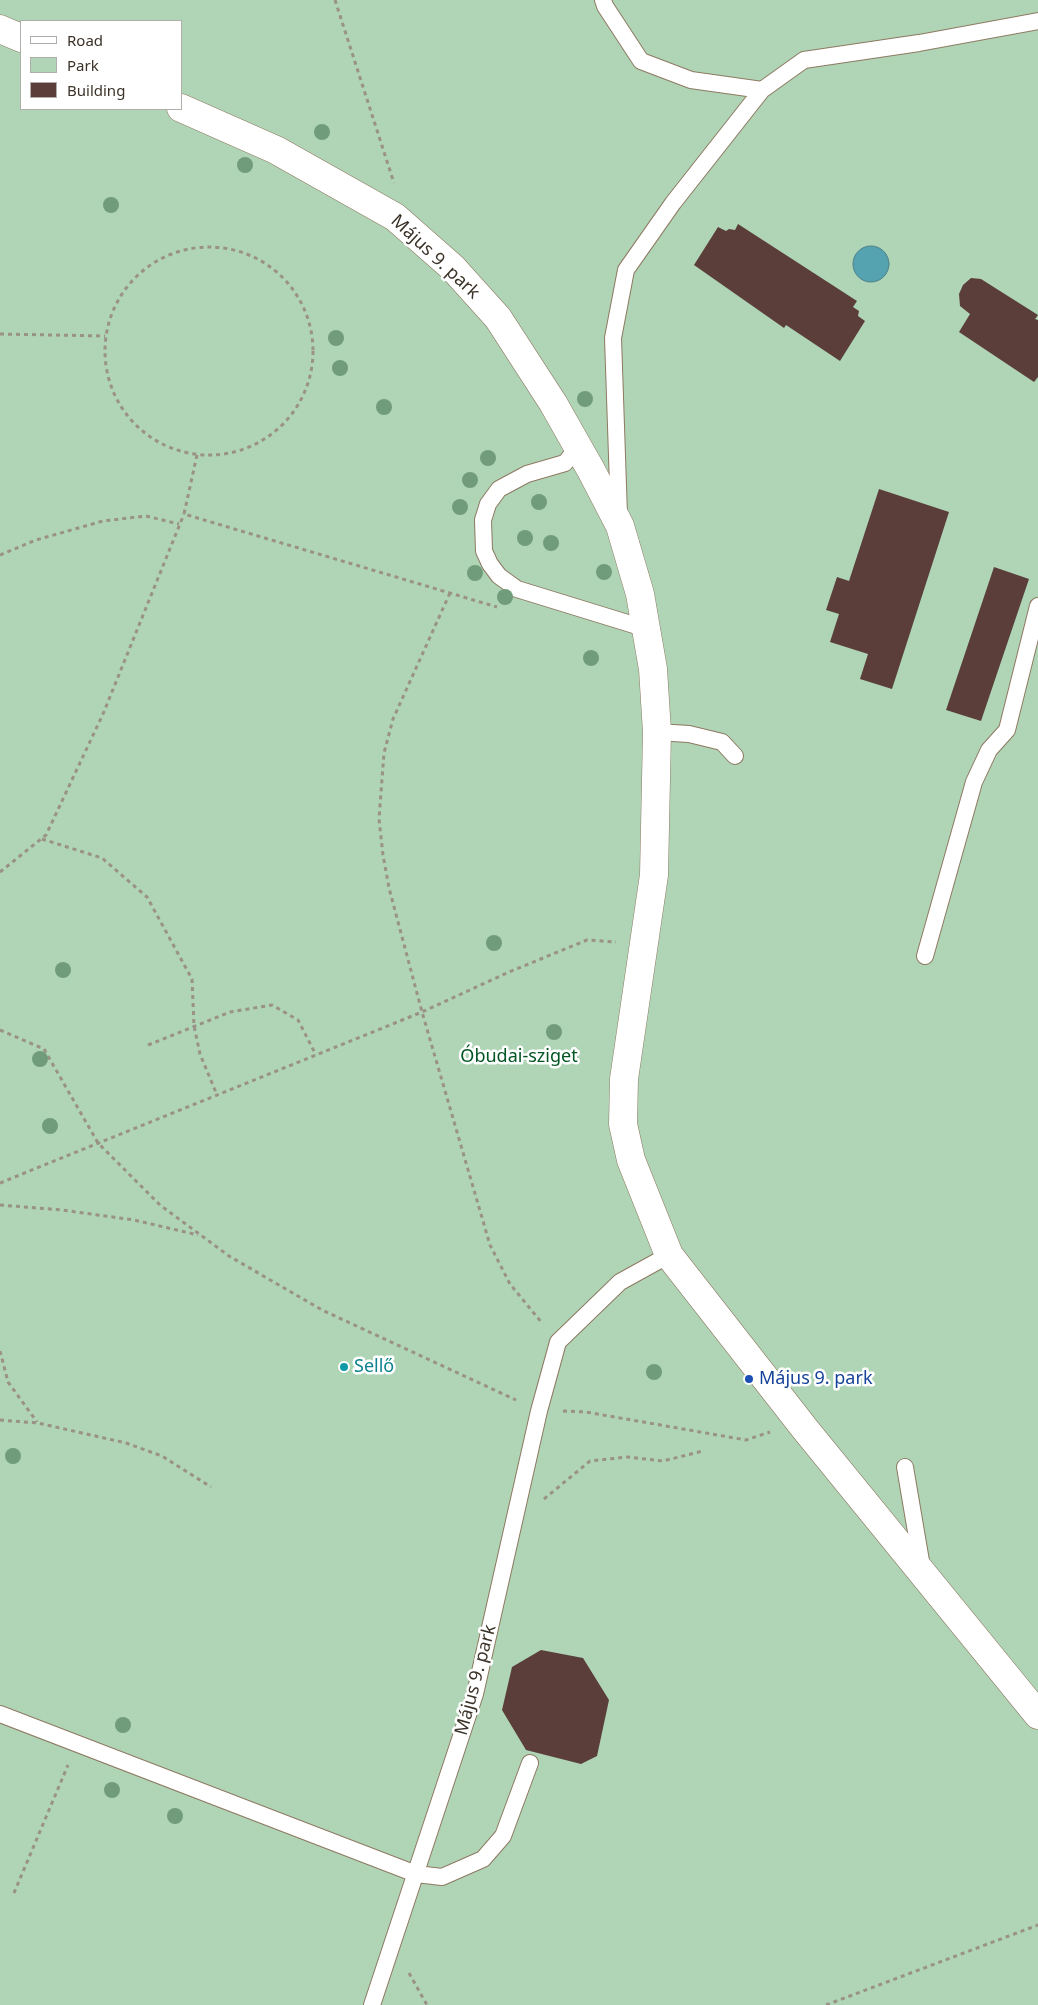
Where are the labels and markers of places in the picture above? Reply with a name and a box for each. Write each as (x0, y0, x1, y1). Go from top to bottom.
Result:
place label: Sellő (354, 1356, 394, 1378)
marker: Sellő (338, 1361, 350, 1373)
place label: Május 9. park (759, 1368, 873, 1390)
marker: Május 9. park (743, 1373, 755, 1385)

